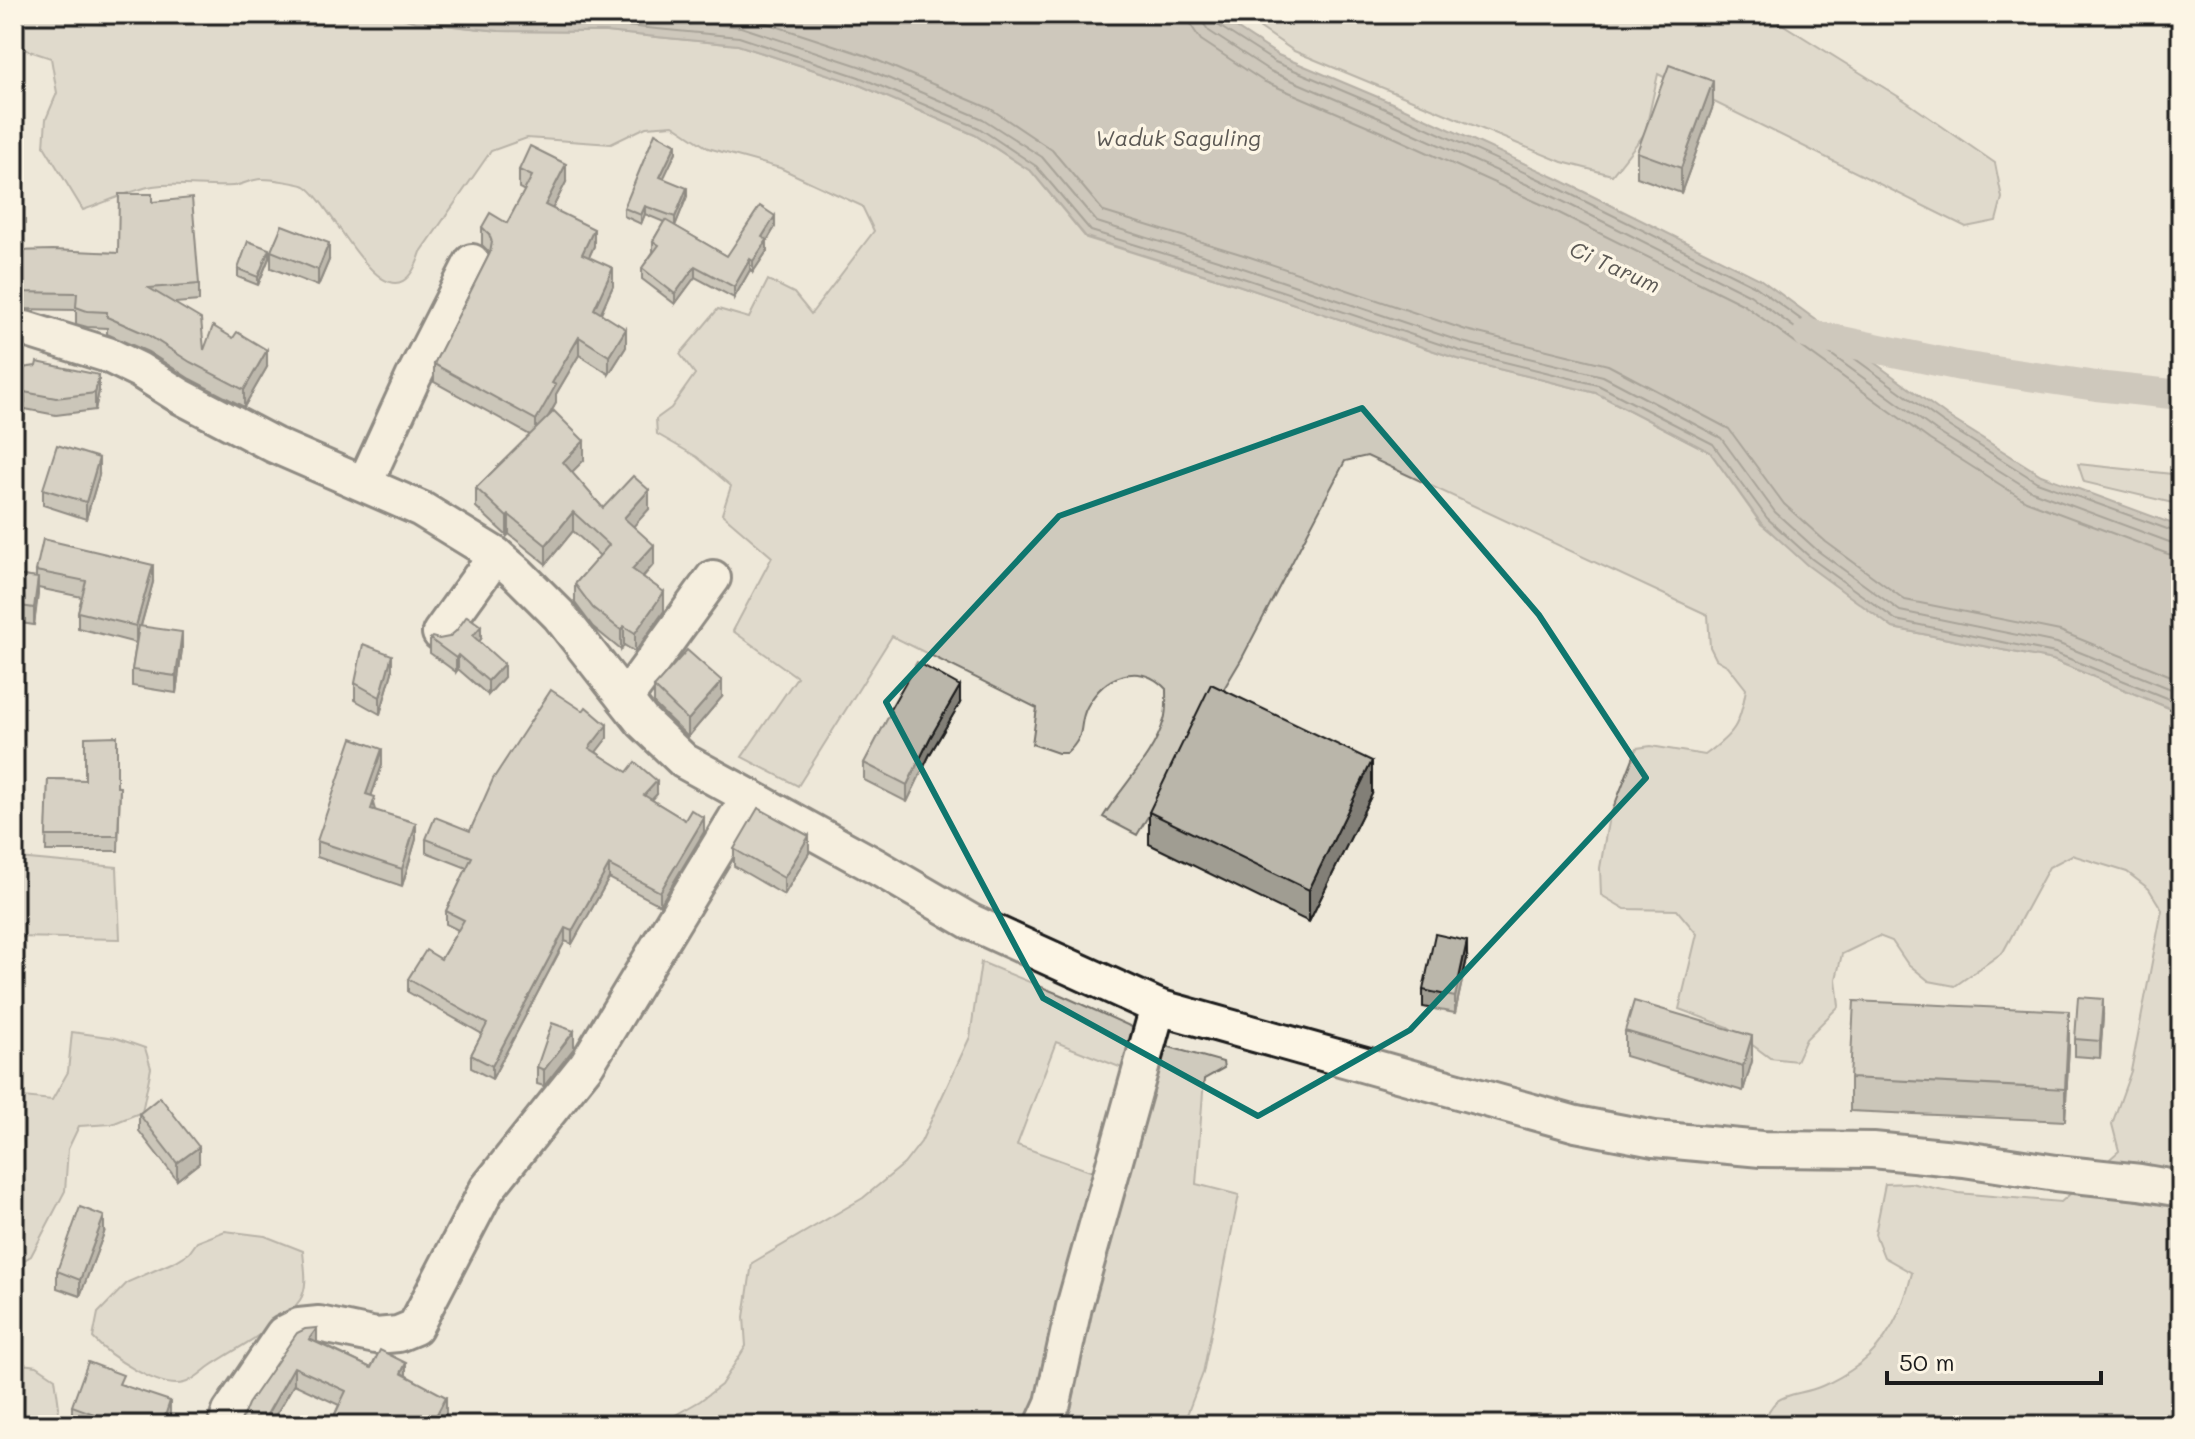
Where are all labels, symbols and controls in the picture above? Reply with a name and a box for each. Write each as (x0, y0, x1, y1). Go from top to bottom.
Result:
water label: Waduk Saguling (1095, 123, 1261, 152)
water label: Ci Tarum (1565, 234, 1665, 299)
scale bar (1887, 1335, 2101, 1385)
text: 50 m (1899, 1346, 1955, 1377)

